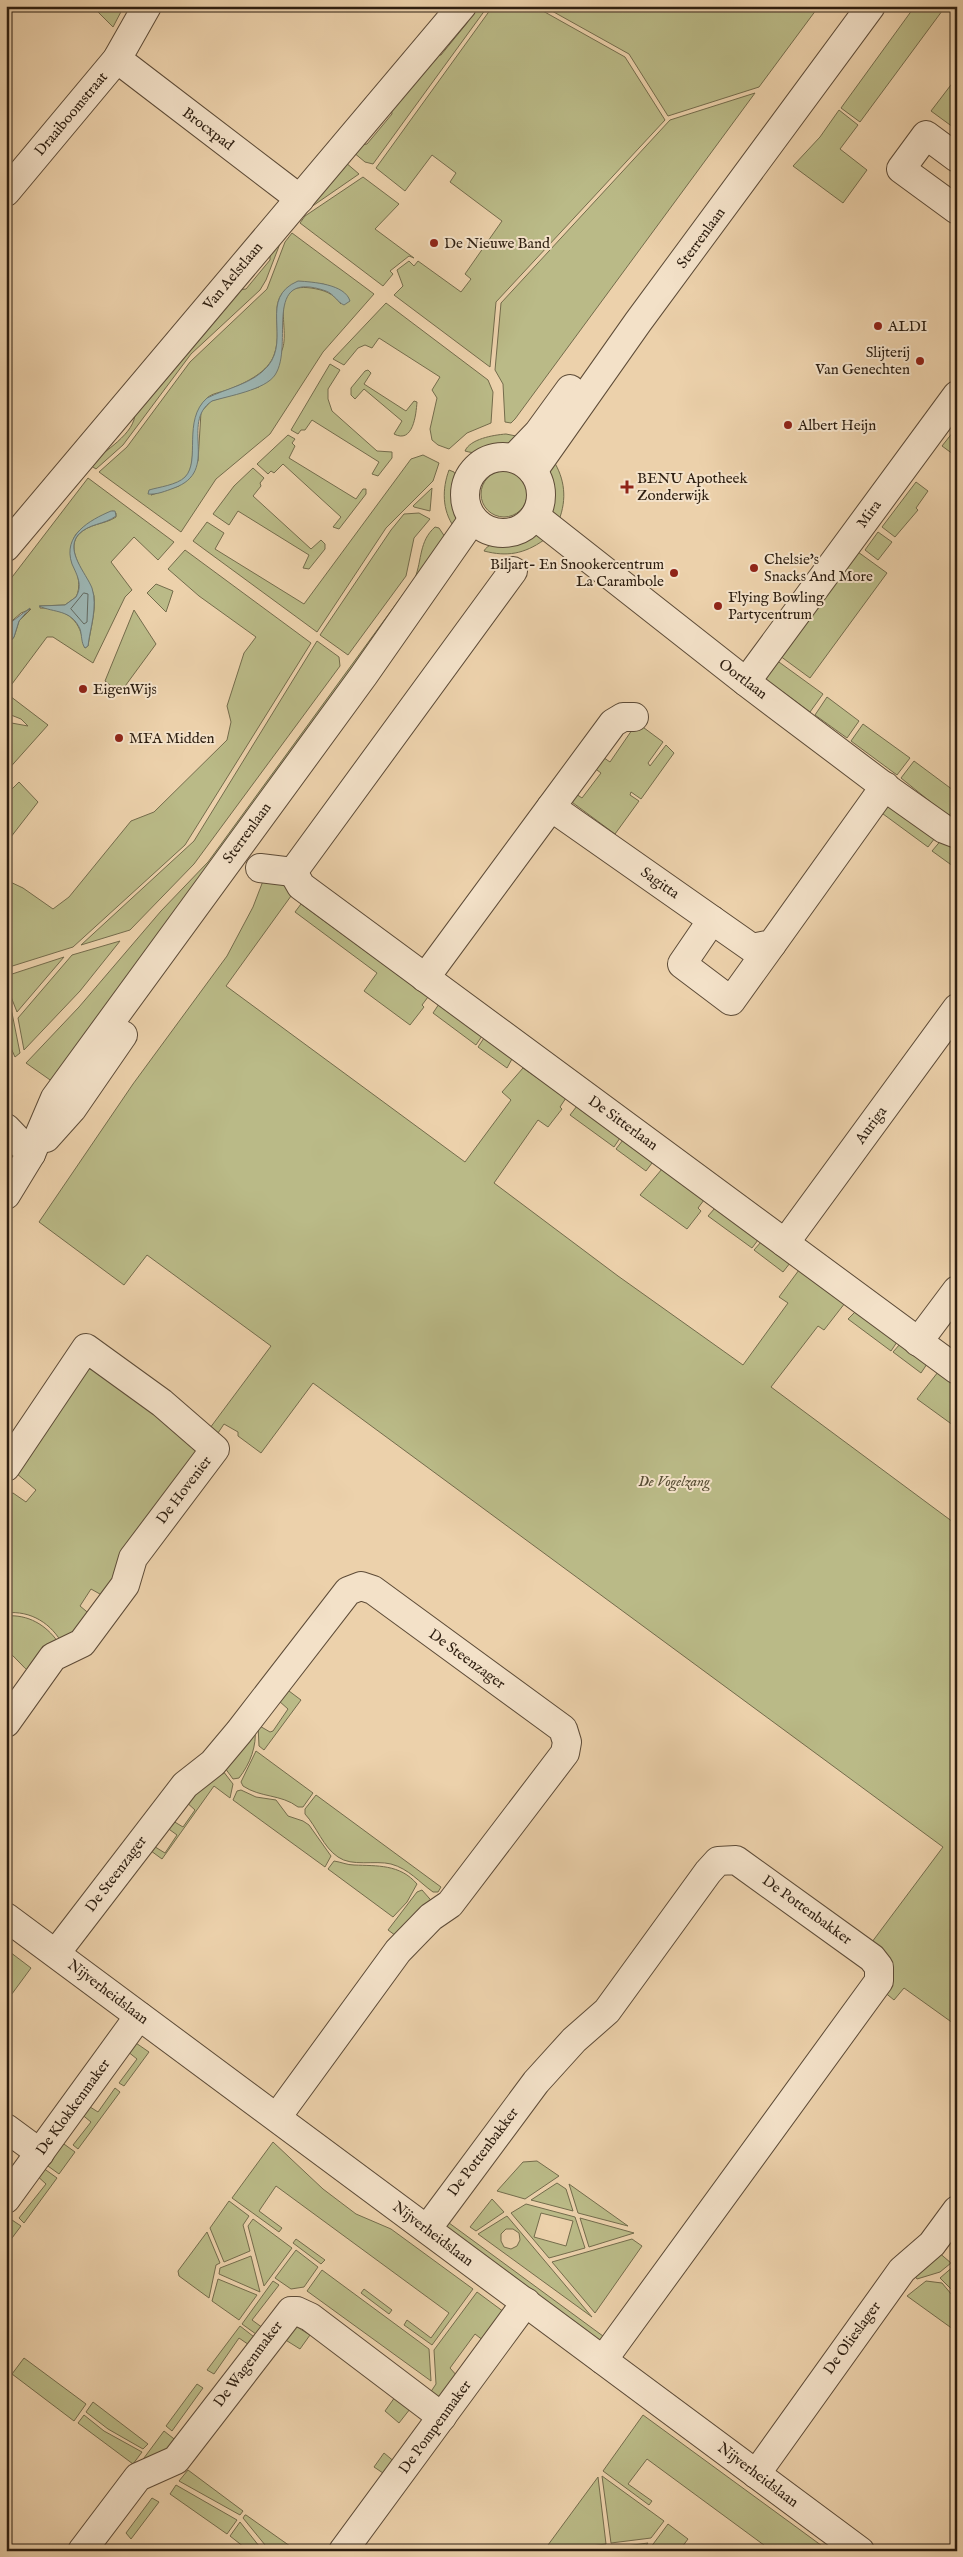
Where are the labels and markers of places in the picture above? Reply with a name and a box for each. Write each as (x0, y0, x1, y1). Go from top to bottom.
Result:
place label: De Nieuwe Band (444, 234, 551, 253)
marker: De Nieuwe Band (428, 237, 440, 249)
place label: ALDI (887, 317, 928, 336)
marker: ALDI (872, 320, 884, 332)
place label: Slijterij Van Genechten (814, 343, 910, 379)
marker: Slijterij Van Genechten (914, 355, 926, 367)
place label: Albert Heijn (797, 416, 876, 435)
marker: Albert Heijn (782, 419, 794, 431)
place label: BENU Apotheek Zonderwijk (637, 469, 748, 505)
marker: BENU Apotheek Zonderwijk (621, 481, 633, 493)
place label: Chelsie's Snacks And More (764, 550, 873, 586)
place label: Biljart- En Snookercentrum La Carambole (490, 555, 664, 591)
marker: Chelsie's Snacks And More (748, 562, 760, 574)
marker: Biljart- En Snookercentrum La Carambole (668, 567, 680, 579)
place label: Flying Bowling Partycentrum (728, 588, 825, 624)
marker: Flying Bowling Partycentrum (712, 600, 724, 612)
place label: EigenWijs (93, 680, 157, 699)
marker: EigenWijs (77, 683, 89, 695)
place label: MFA Midden (129, 729, 215, 748)
marker: MFA Midden (113, 732, 125, 744)

